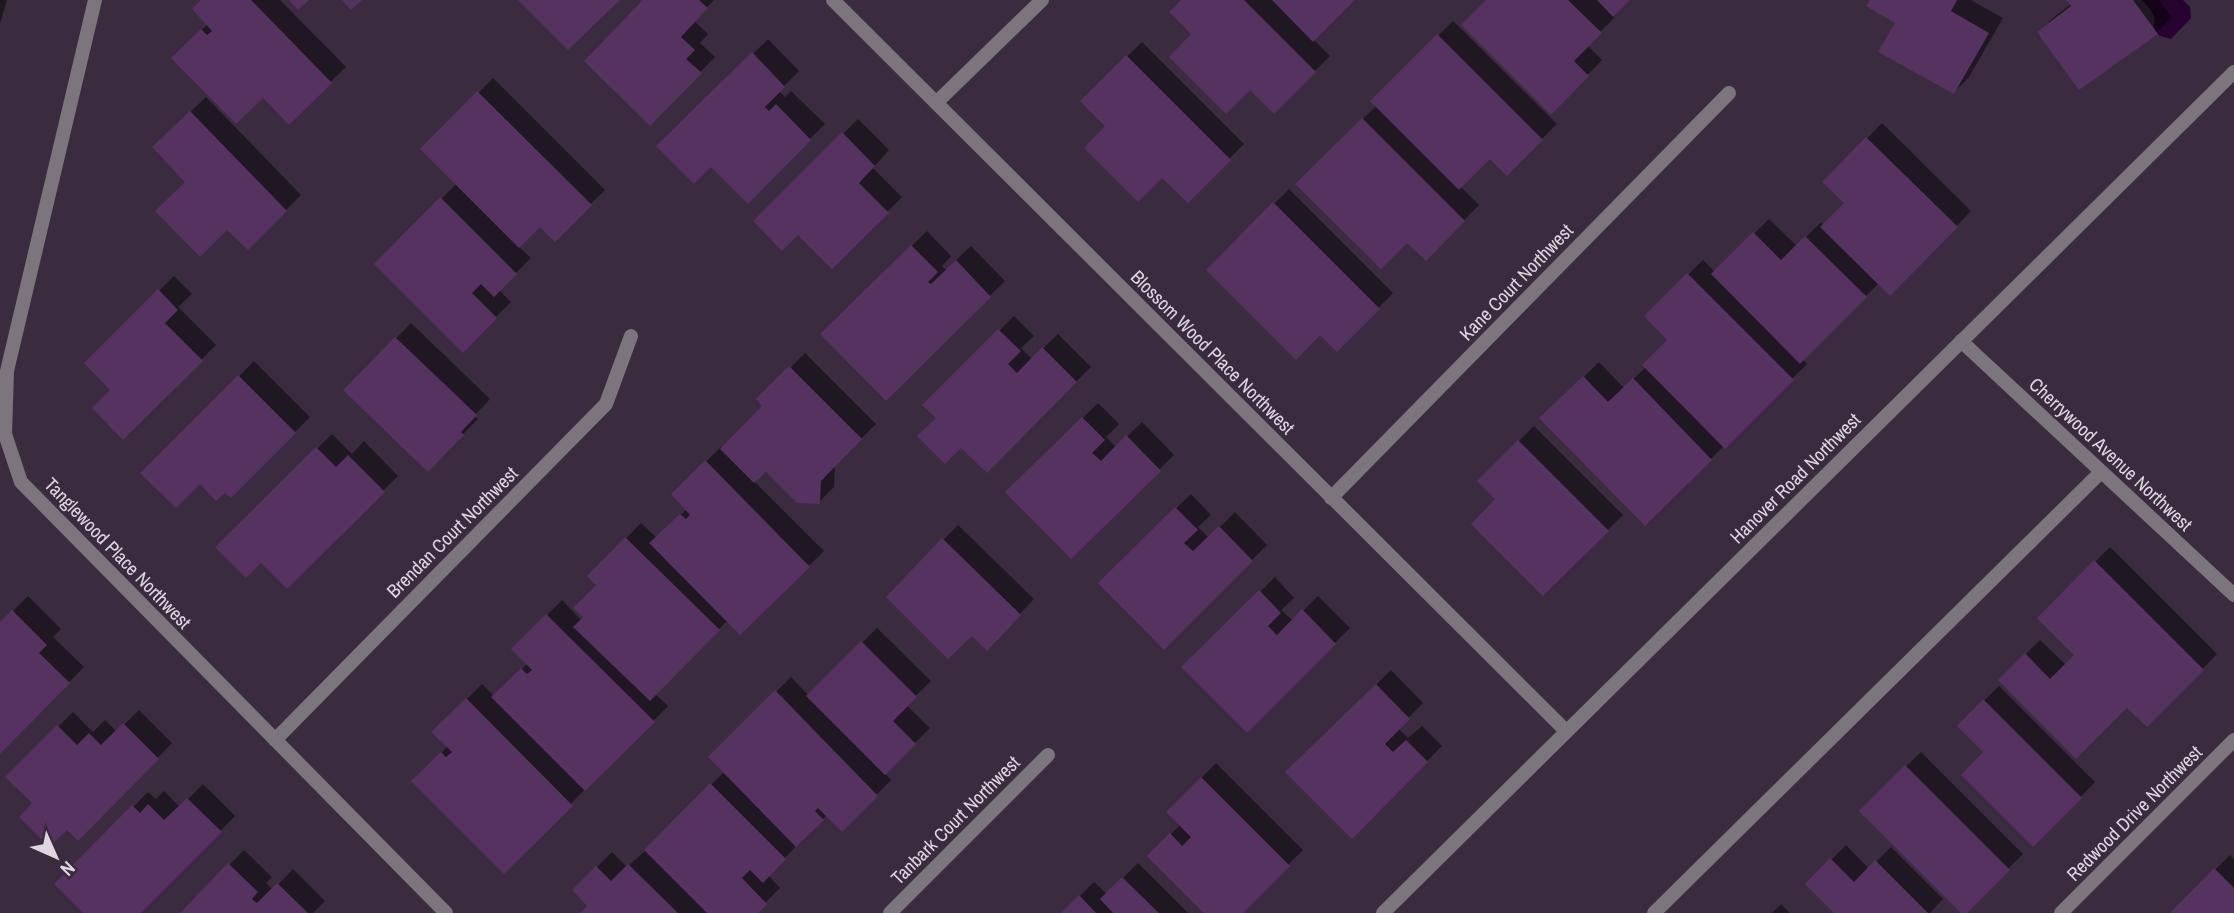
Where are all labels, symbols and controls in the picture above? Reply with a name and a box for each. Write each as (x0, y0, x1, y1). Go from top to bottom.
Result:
street label: Kane Court Northwest (1453, 217, 1579, 346)
street label: Blossom Wood Place Northwest (1125, 264, 1301, 440)
street label: Cherrywood Avenue Northwest (2024, 371, 2199, 537)
street label: Hanover Road Northwest (1724, 406, 1867, 549)
street label: Brendan Court Northwest (381, 460, 524, 603)
street label: Tanglewood Place Northwest (39, 472, 198, 635)
street label: Redwood Drive Northwest (2061, 739, 2208, 886)
street label: Tanbark Court Northwest (885, 749, 1026, 890)
north arrow (21, 822, 91, 892)
text: N (55, 856, 81, 882)

